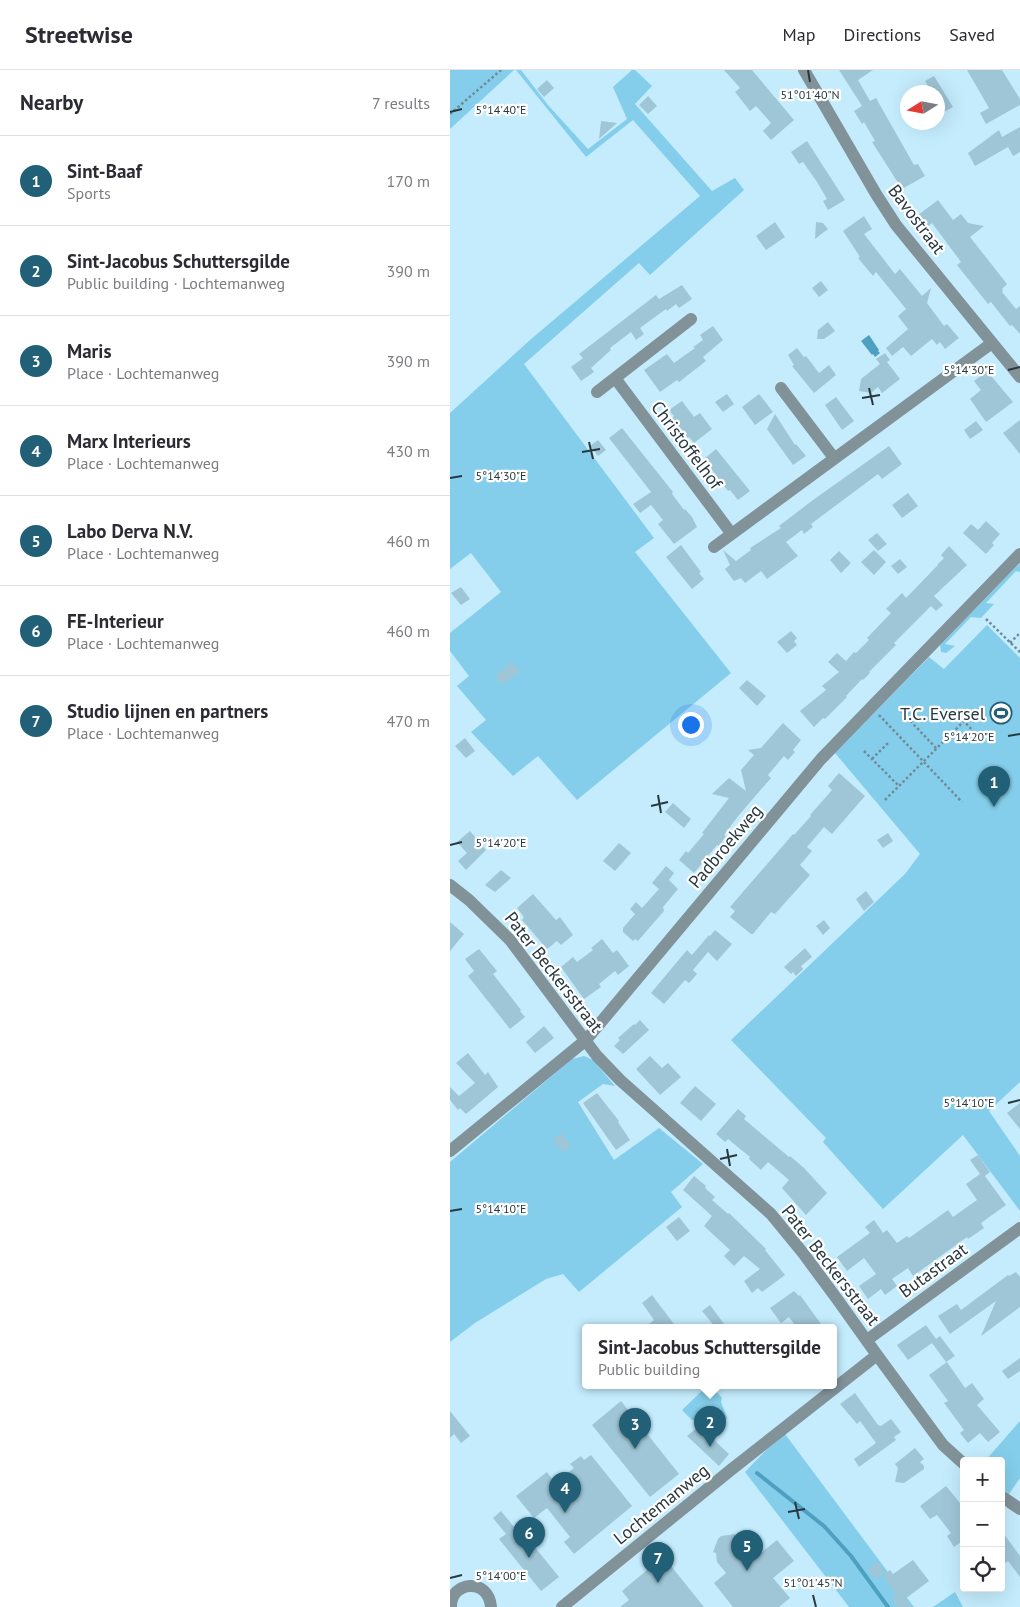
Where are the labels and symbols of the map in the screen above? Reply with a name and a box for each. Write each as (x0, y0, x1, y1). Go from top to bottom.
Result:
north arrow (900, 85, 945, 130)
text: 51°01'40"N (780, 87, 840, 102)
text: 5°14'40"E (476, 102, 526, 117)
street label: Bavostraat (883, 180, 951, 258)
text: 5°14'30"E (944, 362, 994, 377)
street label: Christoffelhof (646, 396, 728, 495)
text: 5°14'30"E (476, 468, 526, 483)
sports icon: T.C. Eversel (989, 701, 1013, 725)
place label: T.C. Eversel (900, 702, 986, 725)
your location (678, 712, 704, 738)
text: 5°14'20"E (944, 729, 994, 744)
pin: 1 (978, 766, 1010, 807)
street label: Padbroekweg (683, 799, 767, 893)
text: 5°14'20"E (476, 835, 526, 850)
street label: Pater Beckersstraat (500, 907, 608, 1037)
text: 5°14'10"E (944, 1095, 994, 1110)
street label: Pater Beckersstraat (777, 1200, 885, 1330)
text: 5°14'10"E (476, 1201, 526, 1216)
street label: Butastraat (894, 1237, 972, 1303)
pin: 2 (694, 1406, 726, 1447)
pin: 3 (619, 1408, 651, 1449)
street label: Lochtemanweg (609, 1459, 713, 1549)
pin: 4 (549, 1472, 581, 1513)
pin: 6 (513, 1517, 545, 1558)
pin: 5 (731, 1530, 763, 1571)
pin: 7 (642, 1542, 674, 1583)
text: 5°14'00"E (476, 1568, 526, 1583)
text: 51°01'45"N (783, 1575, 843, 1590)

